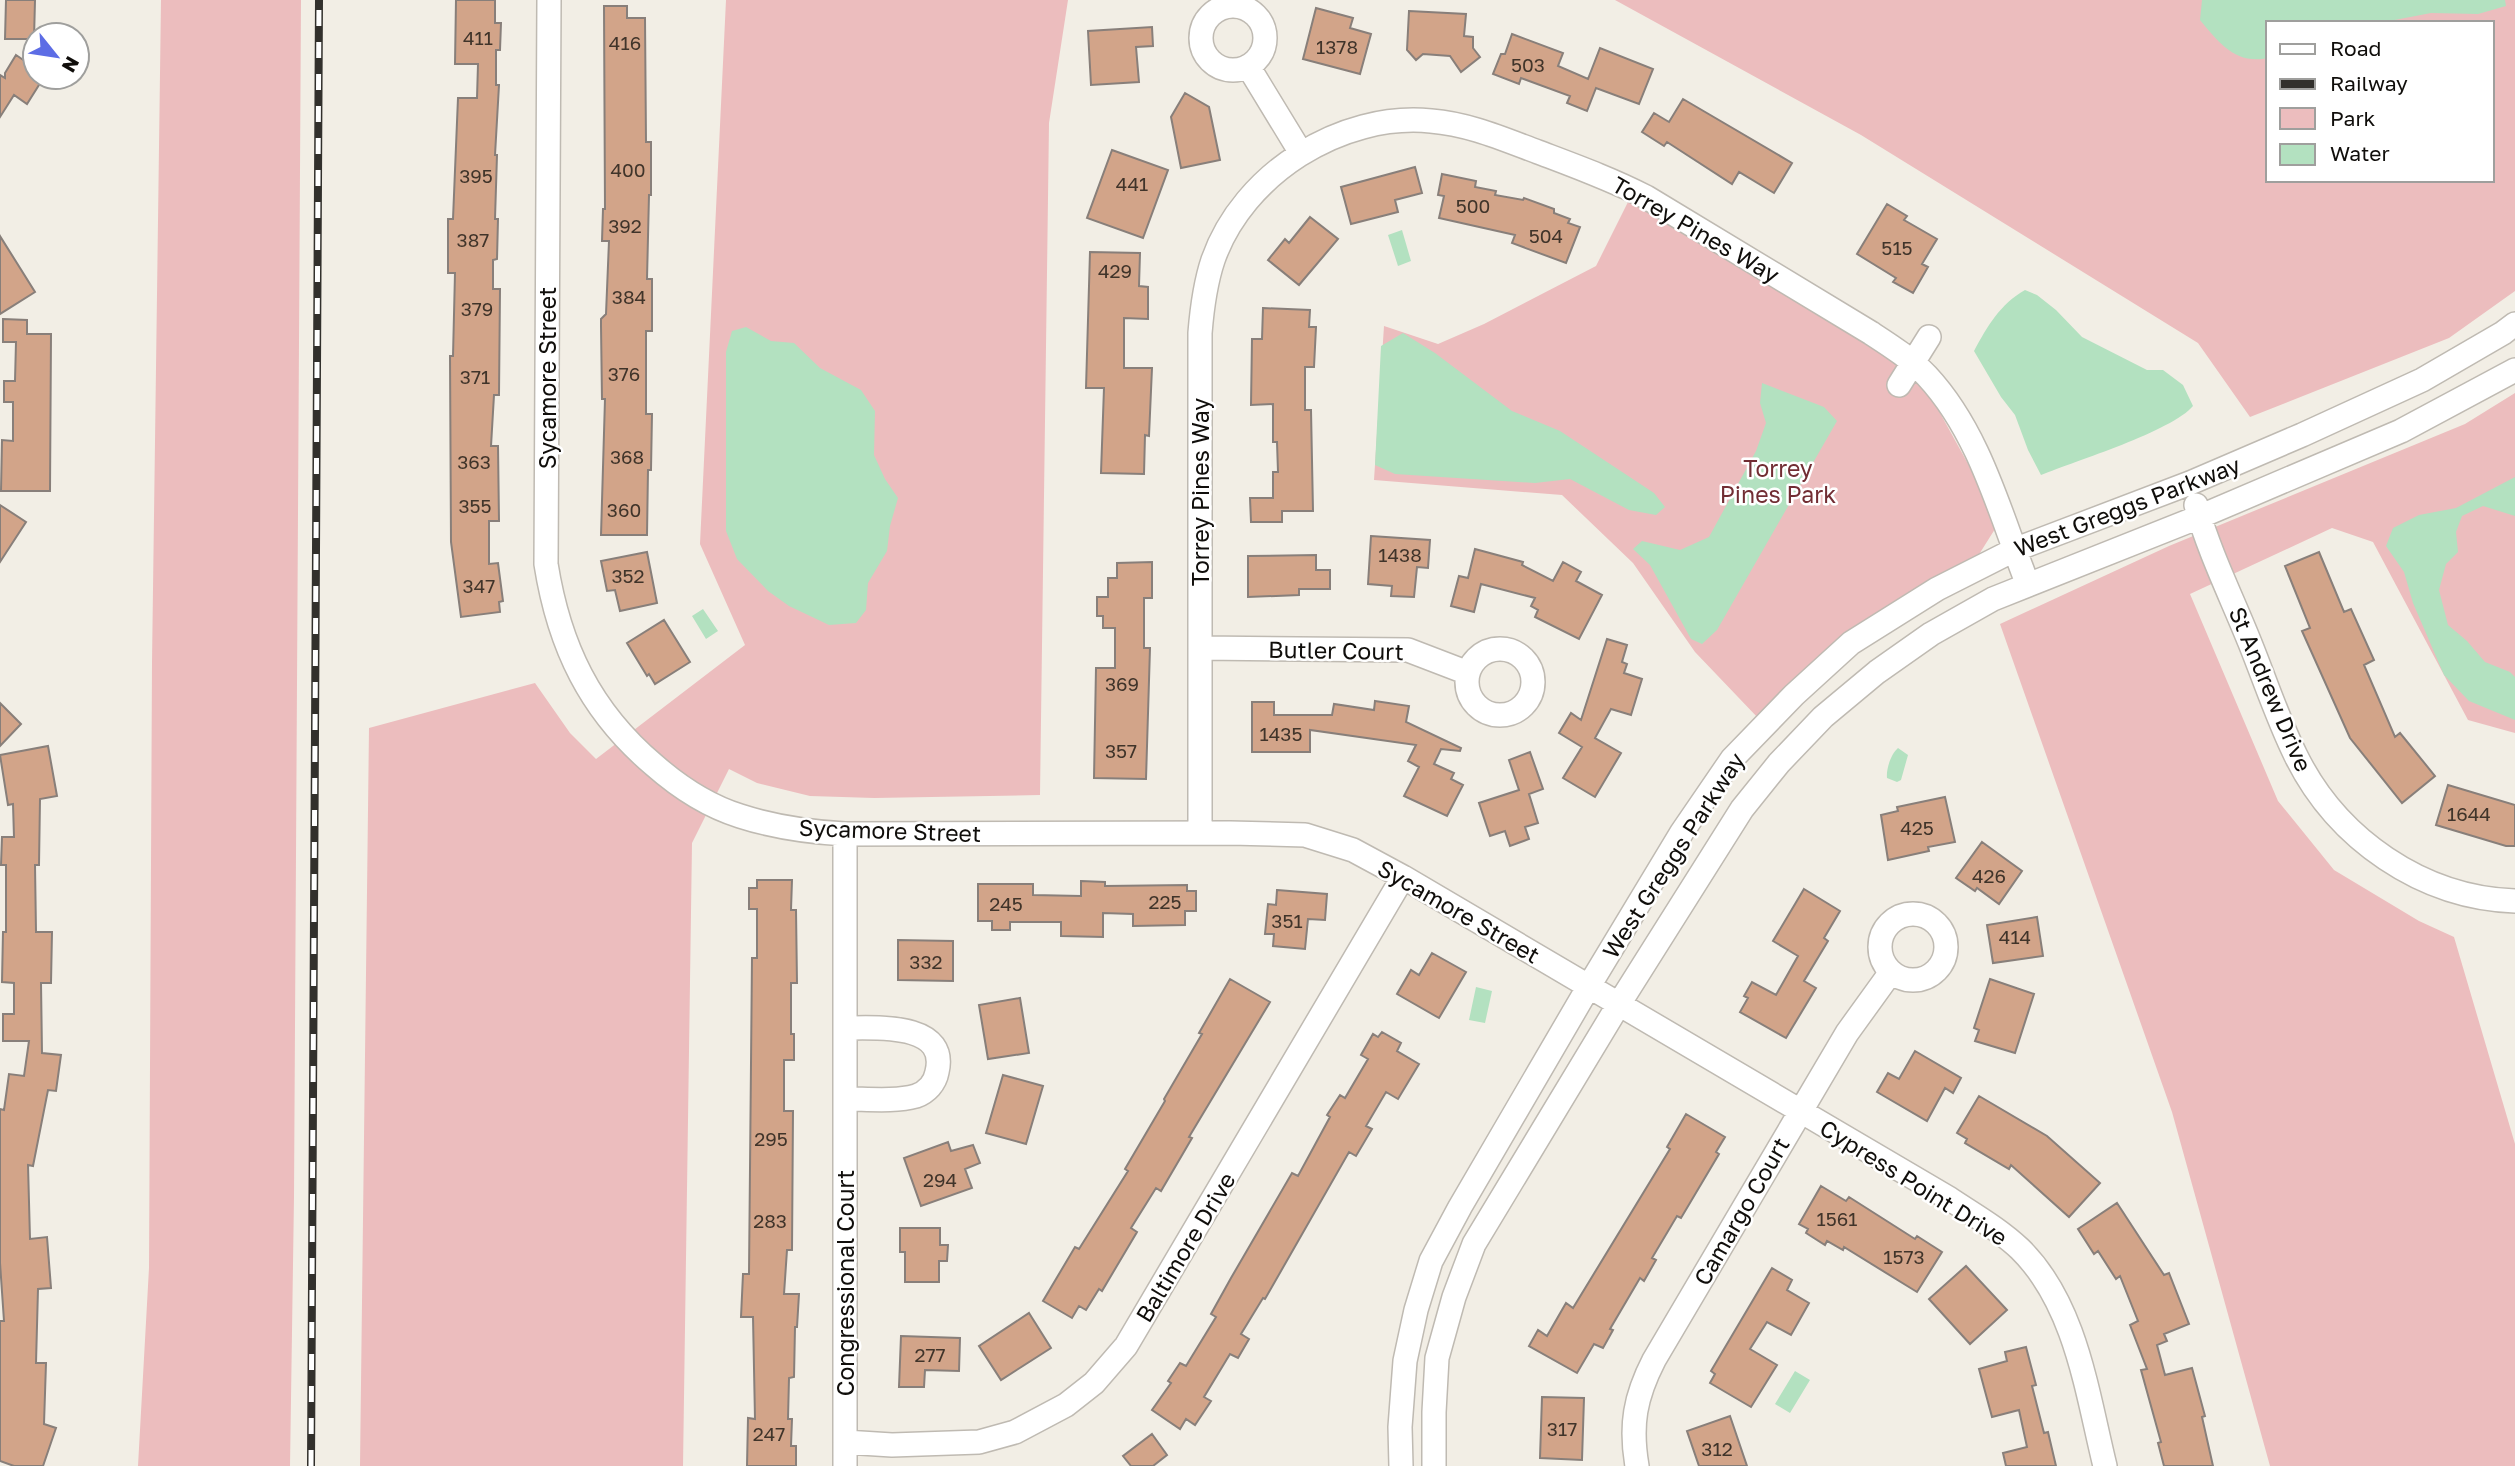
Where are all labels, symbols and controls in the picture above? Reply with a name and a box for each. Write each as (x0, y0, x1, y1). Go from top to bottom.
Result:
north arrow (21, 21, 91, 91)
legend (2266, 21, 2494, 182)
house number: 411 (463, 26, 493, 49)
house number: 416 (609, 31, 641, 54)
house number: 1378 (1316, 35, 1358, 58)
text: Road (2330, 35, 2381, 61)
text: N (58, 53, 85, 77)
house number: 503 (1511, 53, 1545, 76)
text: Railway (2330, 70, 2408, 96)
text: Park (2330, 105, 2376, 131)
text: Water (2330, 140, 2390, 166)
house number: 400 (610, 158, 646, 181)
house number: 395 (459, 164, 493, 187)
street label: Torrey Pines Way (1607, 170, 1785, 288)
house number: 441 (1116, 172, 1148, 195)
house number: 500 (1456, 194, 1490, 217)
house number: 392 (608, 214, 642, 237)
house number: 504 (1529, 224, 1563, 247)
house number: 387 (457, 228, 489, 251)
house number: 515 (1881, 236, 1913, 259)
house number: 429 (1098, 259, 1132, 282)
house number: 384 (612, 285, 646, 308)
street label: Sycamore Street (533, 287, 561, 469)
house number: 379 (461, 297, 493, 320)
house number: 376 (608, 362, 640, 385)
house number: 371 (460, 365, 490, 388)
street label: Torrey Pines Way (1186, 398, 1214, 586)
house number: 368 (610, 445, 644, 468)
house number: 363 (457, 450, 491, 473)
street label: West Greggs Parkway (2010, 450, 2244, 562)
park label: Torrey Pines Park (1720, 454, 1836, 508)
house number: 355 (458, 494, 492, 517)
house number: 360 (607, 498, 641, 521)
house number: 1438 (1378, 543, 1422, 566)
house number: 352 (611, 564, 645, 587)
house number: 347 (463, 574, 495, 597)
street label: St Andrew Drive (2224, 602, 2318, 776)
street label: Butler Court (1268, 635, 1404, 665)
house number: 369 (1105, 672, 1139, 695)
house number: 1435 (1260, 722, 1302, 745)
house number: 357 (1105, 739, 1137, 762)
street label: West Greggs Parkway (1596, 747, 1750, 963)
house number: 1644 (2447, 802, 2491, 825)
street label: Sycamore Street (798, 813, 982, 847)
house number: 425 (1900, 816, 1934, 839)
street label: Sycamore Street (1373, 853, 1545, 969)
house number: 426 (1972, 864, 2006, 887)
house number: 225 (1148, 890, 1182, 913)
house number: 245 (989, 892, 1023, 915)
house number: 351 (1271, 909, 1303, 932)
house number: 414 (1999, 925, 2031, 948)
house number: 332 (909, 950, 943, 973)
street label: Cypress Point Drive (1815, 1113, 2013, 1251)
house number: 295 (754, 1127, 788, 1150)
street label: Camargo Court (1687, 1132, 1795, 1290)
street label: Baltimore Drive (1129, 1167, 1241, 1327)
house number: 294 (923, 1168, 957, 1191)
street label: Congressional Court (831, 1170, 859, 1396)
house number: 1561 (1817, 1207, 1857, 1230)
house number: 283 (753, 1209, 787, 1232)
house number: 1573 (1883, 1245, 1925, 1268)
house number: 277 (914, 1343, 946, 1366)
house number: 317 (1547, 1417, 1577, 1440)
house number: 247 (753, 1422, 785, 1445)
house number: 312 (1701, 1437, 1733, 1460)

